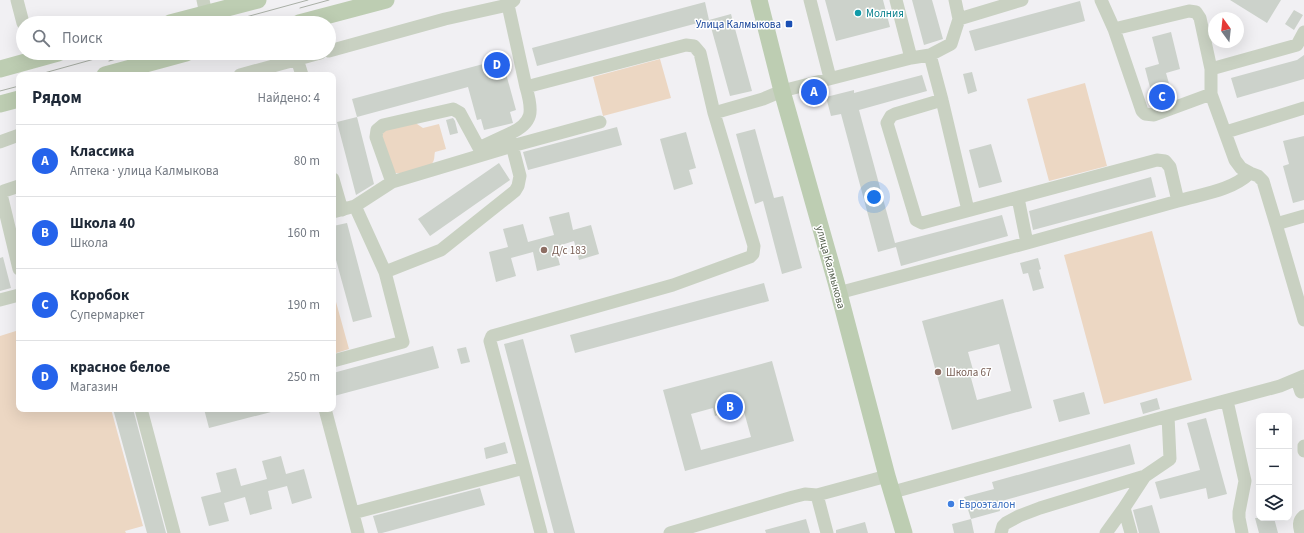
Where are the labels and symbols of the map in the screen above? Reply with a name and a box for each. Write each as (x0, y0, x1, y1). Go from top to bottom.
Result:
place label: Молния (866, 6, 904, 21)
marker: Молния (853, 8, 863, 18)
north arrow (1208, 12, 1244, 48)
place label: Улица Калмыкова (696, 17, 781, 32)
marker: Улица Калмыкова (784, 19, 794, 29)
pin: D (484, 50, 510, 80)
pin: A (801, 77, 827, 107)
pin: C (1149, 82, 1175, 112)
your location (864, 187, 884, 207)
street label: улица Калмыкова (812, 224, 849, 310)
place label: Д/с 183 (552, 243, 586, 258)
marker: Д/с 183 (539, 245, 549, 255)
place label: Школа 67 (946, 365, 991, 380)
marker: Школа 67 (933, 367, 943, 377)
pin: B (717, 392, 743, 422)
place label: Евроэталон (959, 497, 1015, 512)
marker: Евроэталон (946, 499, 956, 509)

